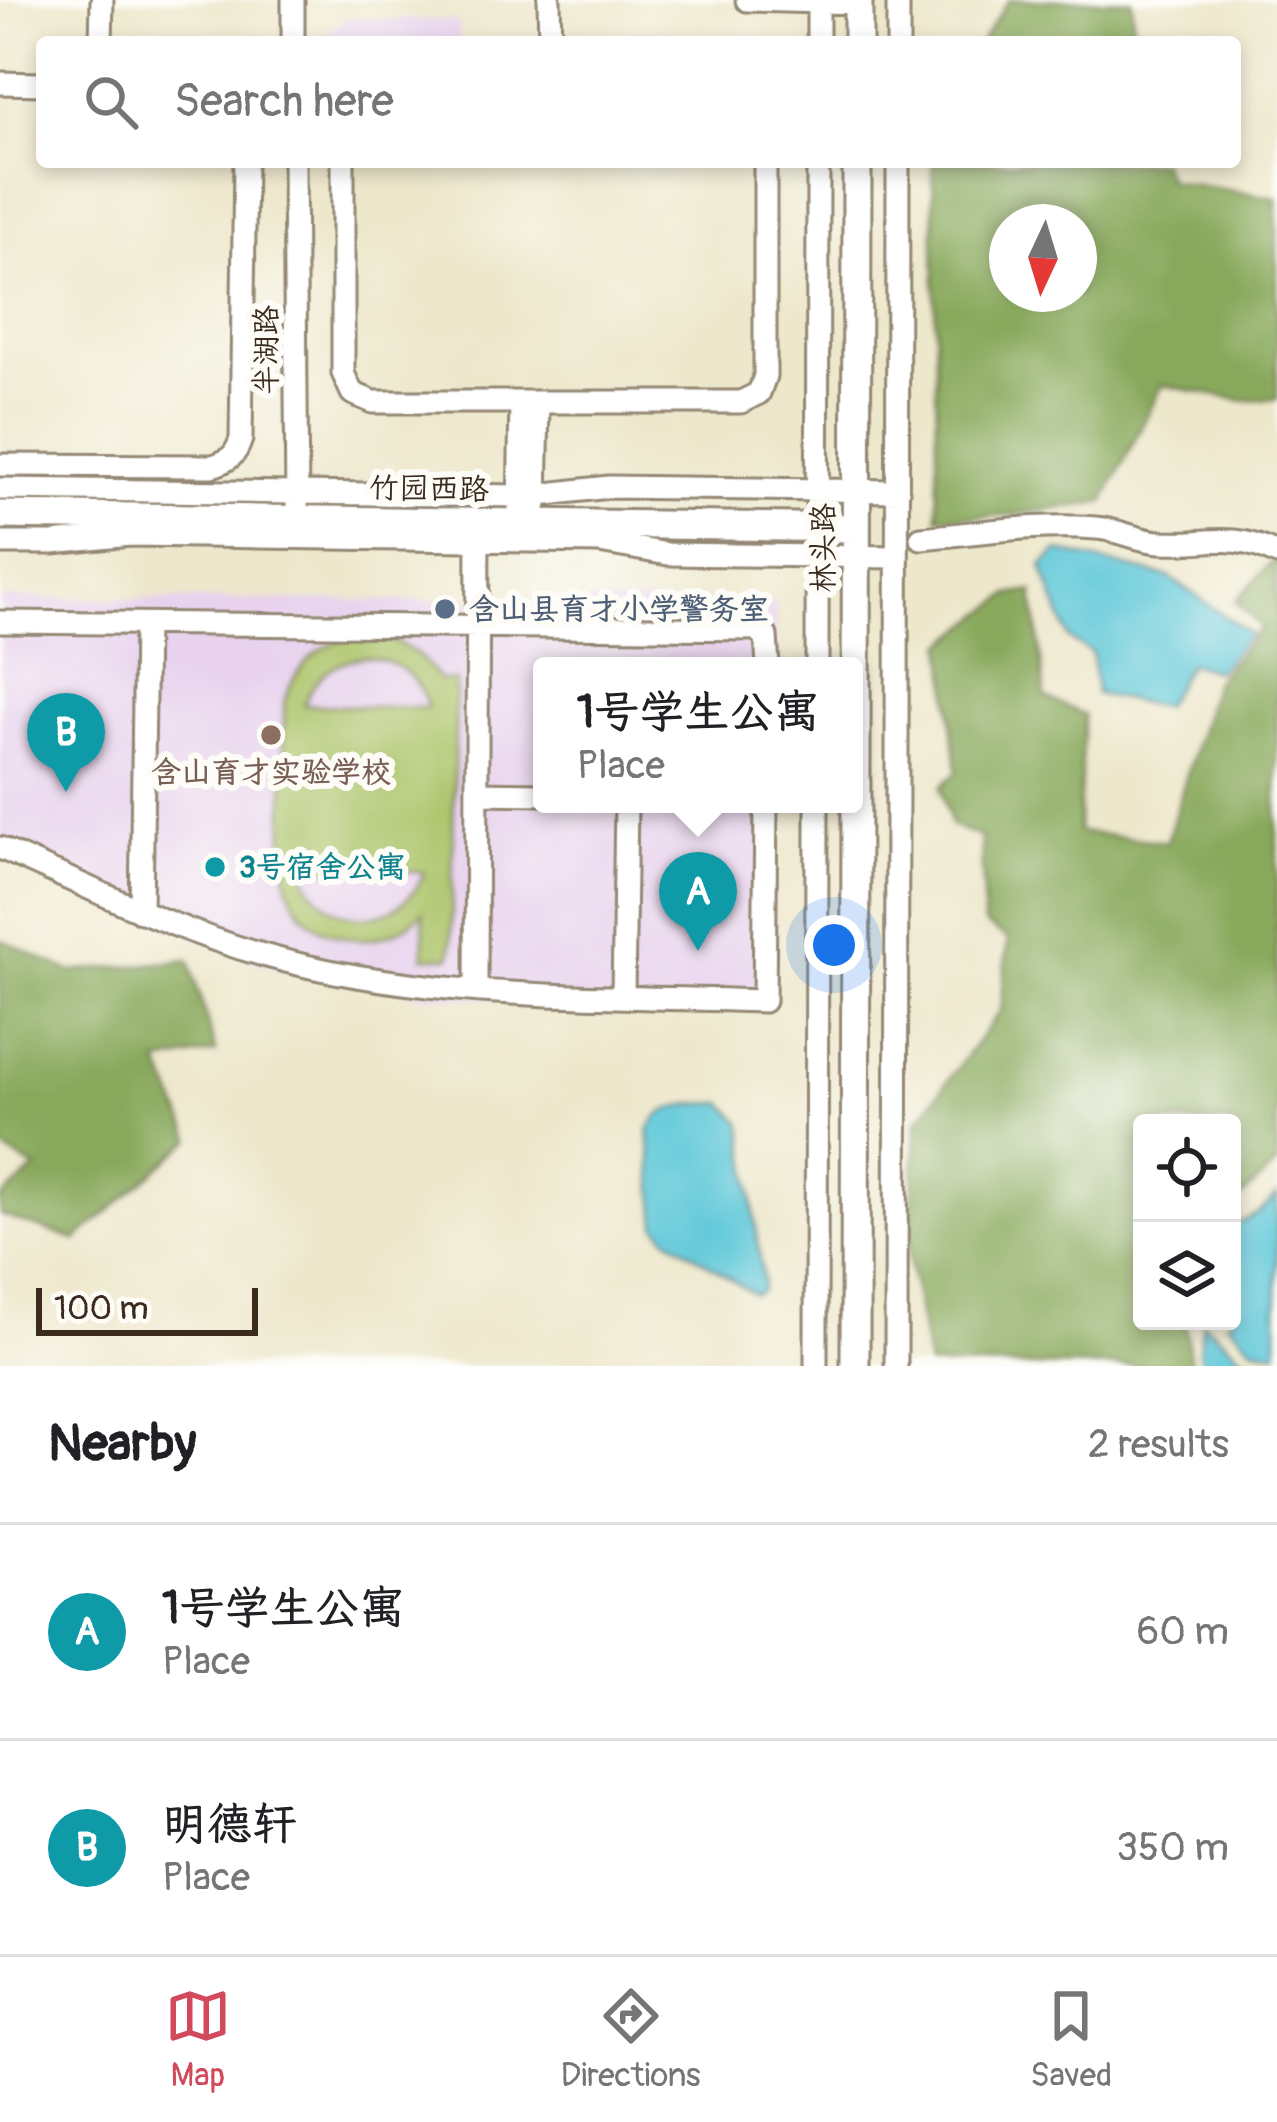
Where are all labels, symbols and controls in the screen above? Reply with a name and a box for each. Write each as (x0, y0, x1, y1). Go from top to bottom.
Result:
search box (36, 36, 1241, 168)
icon: search (78, 69, 144, 135)
text: Search here (174, 74, 394, 130)
north arrow (989, 204, 1097, 312)
street label: 半湖路 (248, 305, 285, 395)
street label: 竹园西路 (369, 469, 489, 509)
street label: 林头路 (805, 503, 842, 593)
place label: 含山县育才小学警务室 (469, 591, 769, 628)
marker: 含山县育才小学警务室 (432, 596, 458, 622)
popup (533, 657, 863, 813)
text: 1号学生公寓 (577, 685, 819, 741)
pin: B (27, 693, 105, 792)
marker: 含山育才实验学校 (258, 722, 284, 748)
text: Place (577, 741, 665, 790)
place label: 含山育才实验学校 (151, 754, 391, 791)
place label: 3号宿舍公寓 (239, 849, 406, 886)
pin: A (659, 852, 737, 951)
marker: 3号宿舍公寓 (202, 854, 228, 880)
your location (804, 915, 864, 975)
map controls (1133, 1114, 1241, 1330)
button: locate (1133, 1114, 1241, 1222)
button: layers (1133, 1222, 1241, 1330)
scale bar (36, 1282, 258, 1335)
text: 100 m (54, 1288, 148, 1329)
text: Nearby (48, 1412, 196, 1476)
text: 2 results (1088, 1420, 1229, 1469)
text: 1号学生公寓 (162, 1581, 405, 1637)
text: A (74, 1607, 100, 1656)
text: 60 m (1137, 1607, 1229, 1656)
text: Place (162, 1637, 250, 1686)
text: 明德轩 (162, 1797, 297, 1853)
text: B (76, 1823, 98, 1872)
text: 350 m (1116, 1823, 1229, 1872)
text: Place (162, 1853, 250, 1902)
tab: Map (165, 1983, 231, 2096)
tab: Directions (561, 1983, 701, 2096)
tab: Saved (1030, 1983, 1112, 2096)

